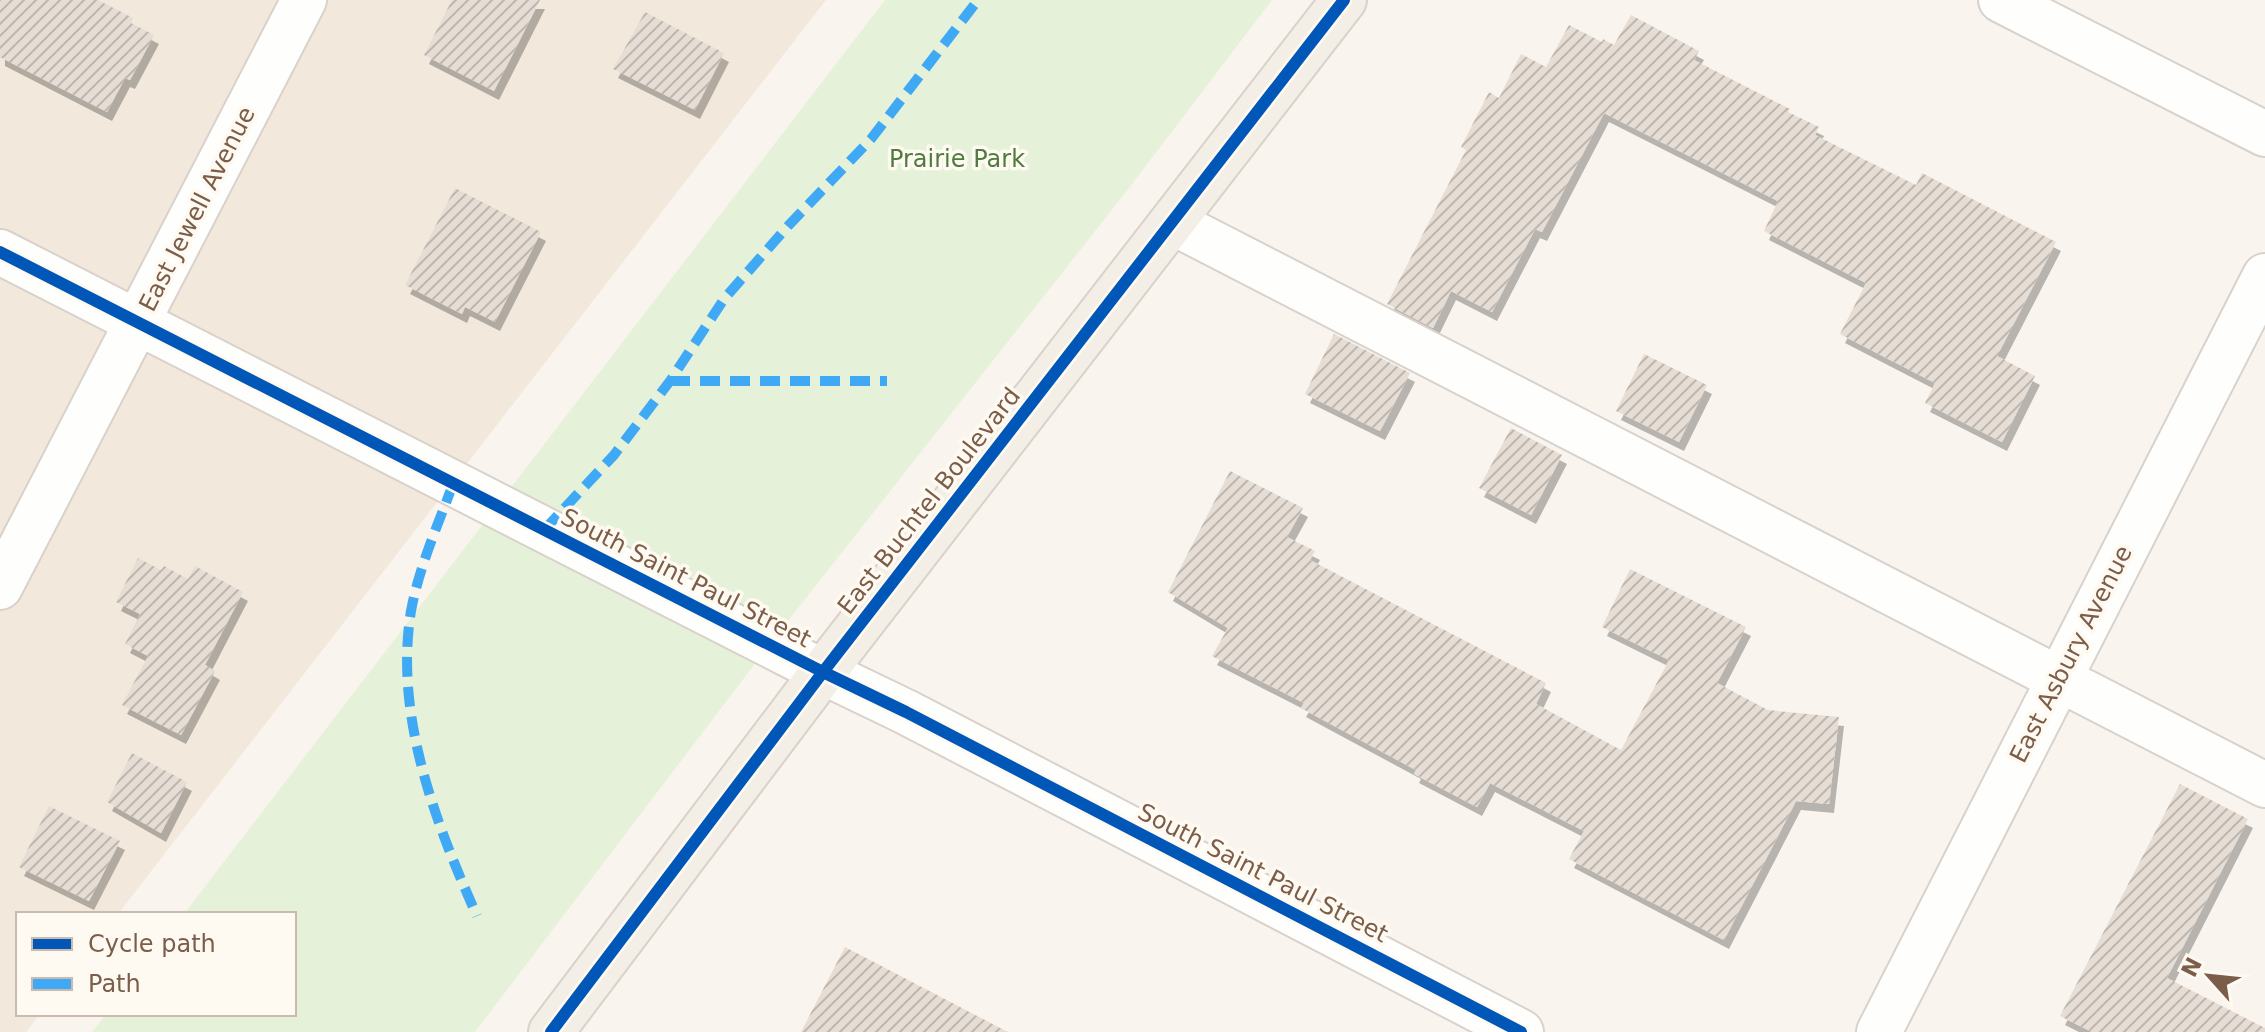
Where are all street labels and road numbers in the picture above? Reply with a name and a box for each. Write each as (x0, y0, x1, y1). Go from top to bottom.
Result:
street label: East Jewell Avenue (133, 102, 261, 316)
street label: East Buchtel Boulevard (832, 382, 1026, 620)
street label: South Saint Paul Street (556, 503, 816, 653)
street label: East Asbury Avenue (2004, 541, 2138, 767)
street label: South Saint Paul Street (1133, 798, 1393, 948)

